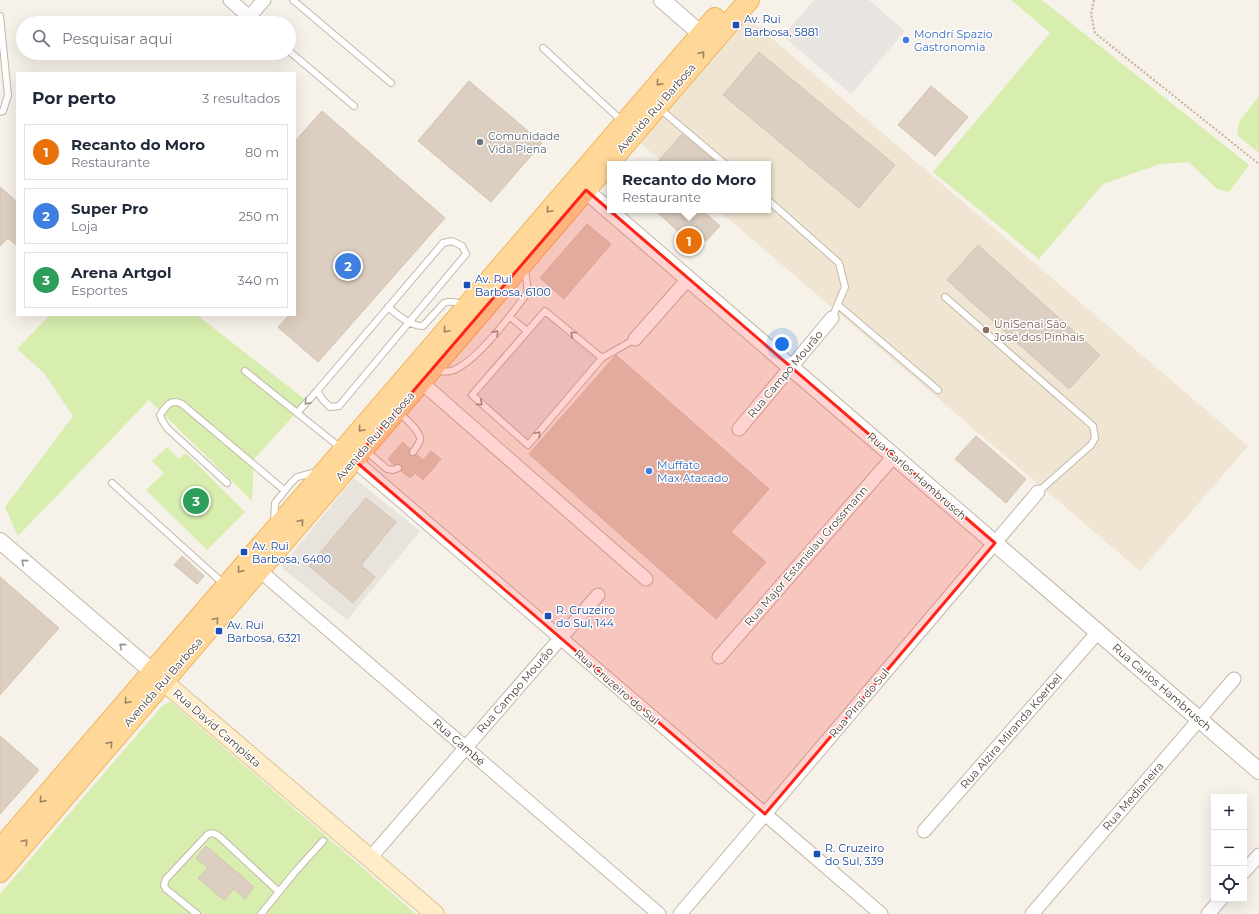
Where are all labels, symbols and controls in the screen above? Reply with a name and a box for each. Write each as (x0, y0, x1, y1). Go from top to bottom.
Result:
place label: Av. Rui Barbosa, 5881 (744, 12, 819, 39)
search box (16, 16, 296, 60)
marker: Av. Rui Barbosa, 5881 (731, 20, 741, 30)
icon: search (30, 27, 52, 49)
place label: Mondrí Spazio Gastronomia (914, 27, 993, 54)
text: Pesquisar aqui (62, 29, 173, 48)
marker: Mondrí Spazio Gastronomia (901, 35, 911, 45)
one-way arrow (698, 52, 705, 59)
street label: Avenida Rui Barbosa (613, 60, 699, 156)
one-way arrow (657, 78, 664, 85)
text: Por perto (32, 88, 116, 108)
text: 3 resultados (202, 90, 280, 106)
place label: Comunidade Vida Plena (488, 129, 560, 156)
text: Recanto do Moro (71, 135, 205, 154)
marker: Comunidade Vida Plena (475, 137, 485, 147)
text: 1 (43, 144, 49, 160)
text: 80 m (245, 144, 279, 160)
text: Restaurante (71, 154, 150, 170)
popup (607, 161, 771, 213)
text: Recanto do Moro (622, 170, 756, 189)
text: Restaurante (622, 189, 701, 205)
text: Super Pro (71, 199, 148, 218)
one-way arrow (547, 206, 554, 213)
text: 2 (42, 208, 50, 224)
text: 250 m (238, 208, 279, 224)
text: Loja (71, 218, 98, 234)
pin: 1 (676, 226, 702, 256)
pin: 2 (335, 251, 361, 281)
text: Arena Artgol (71, 263, 171, 282)
text: 3 (42, 272, 50, 288)
text: 340 m (237, 272, 279, 288)
place label: Av. Rui Barbosa, 6100 (475, 272, 551, 299)
marker: Av. Rui Barbosa, 6100 (462, 280, 472, 290)
text: Esportes (71, 282, 128, 298)
place label: UniSenai São José dos Pinhais (993, 317, 1085, 344)
one-way arrow (444, 325, 451, 333)
marker: UniSenai São José dos Pinhais (981, 325, 991, 335)
street label: Rua Campo Mourão (744, 327, 826, 421)
one-way arrow (491, 330, 498, 337)
one-way arrow (571, 332, 578, 339)
your location (772, 334, 792, 354)
street label: Avenida Rui Barbosa (332, 388, 418, 484)
one-way arrow (305, 398, 312, 405)
one-way arrow (475, 398, 483, 405)
one-way arrow (359, 424, 366, 431)
street label: Rua Carlos Hambrusch (865, 429, 969, 523)
one-way arrow (533, 431, 540, 439)
place label: Muffato Max Atacado (657, 458, 728, 485)
marker: Muffato Max Atacado (644, 466, 654, 476)
street label: Rua Major Estanislau Grossmann (741, 483, 871, 629)
pin: 3 (183, 486, 209, 516)
one-way arrow (297, 519, 304, 526)
place label: Av. Rui Barbosa, 6400 (252, 539, 331, 566)
marker: Av. Rui Barbosa, 6400 (239, 547, 249, 557)
one-way arrow (21, 559, 28, 566)
one-way arrow (238, 565, 245, 572)
place label: R. Cruzeiro do Sul, 144 (556, 603, 615, 630)
marker: R. Cruzeiro do Sul, 144 (543, 611, 553, 621)
one-way arrow (212, 617, 219, 625)
place label: Av. Rui Barbosa, 6321 (227, 618, 301, 645)
marker: Av. Rui Barbosa, 6321 (214, 626, 224, 636)
street label: Avenida Rui Barbosa (120, 634, 206, 730)
street label: Rua Carlos Hambrusch (1110, 640, 1214, 734)
one-way arrow (120, 644, 127, 651)
street label: Rua Campo Mourão (474, 644, 556, 736)
street label: Rua Cruzeiro do Sul (572, 646, 662, 728)
street label: Rua Piraí do Sul (826, 665, 892, 741)
street label: Rua Alzira Miranda Koerbel (957, 671, 1065, 791)
street label: Rua David Campista (170, 686, 264, 770)
one-way arrow (124, 696, 131, 704)
street label: Rua Cambé (430, 715, 488, 769)
one-way arrow (106, 741, 113, 748)
street label: Rua Medianeira (1099, 759, 1167, 833)
map controls (1211, 794, 1247, 902)
button: + (1211, 794, 1247, 830)
one-way arrow (40, 795, 47, 802)
button: − (1211, 830, 1247, 866)
one-way arrow (21, 839, 28, 847)
place label: R. Cruzeiro do Sul, 339 (825, 841, 884, 868)
marker: R. Cruzeiro do Sul, 339 (812, 849, 822, 859)
button: locate (1211, 866, 1247, 902)

